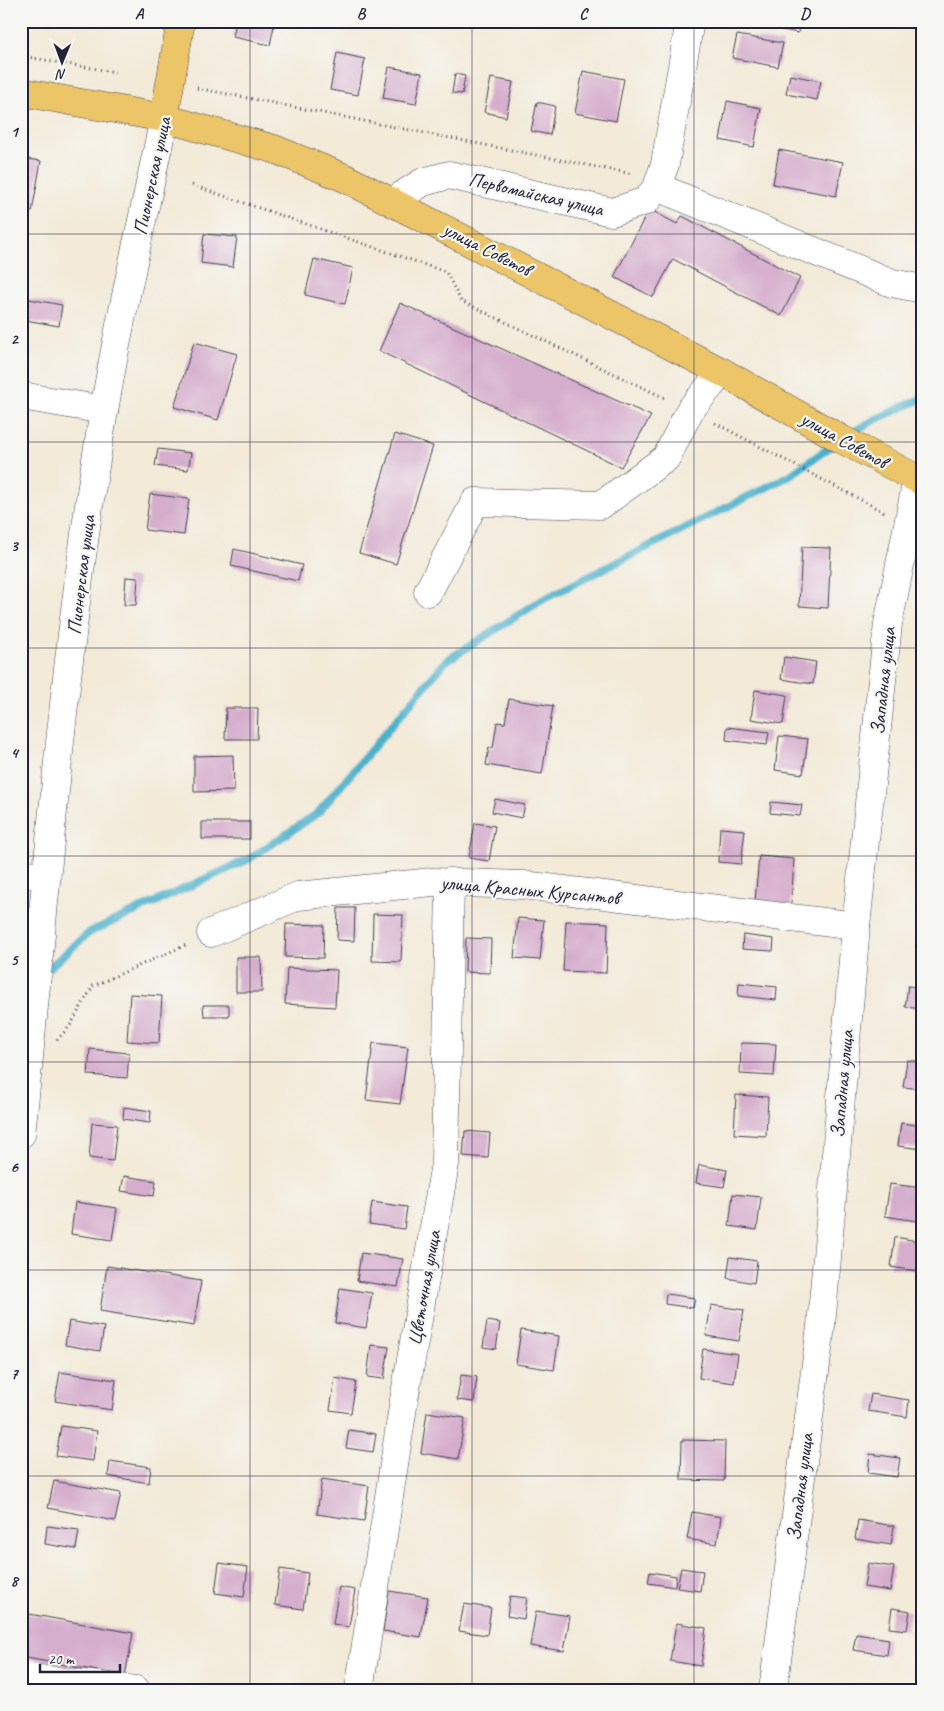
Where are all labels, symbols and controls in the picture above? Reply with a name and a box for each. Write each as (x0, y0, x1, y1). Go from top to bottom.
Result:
text: A (135, 4, 145, 24)
text: B (357, 4, 367, 24)
text: C (579, 4, 589, 24)
text: D (800, 4, 811, 24)
north arrow (38, 38, 88, 88)
text: N (55, 66, 66, 83)
street label: Пионерская улица (127, 113, 177, 237)
text: 1 (10, 122, 19, 142)
street label: Первомайская улица (466, 166, 608, 222)
street label: улица Советов (438, 216, 538, 283)
text: 2 (10, 329, 19, 349)
street label: улица Советов (795, 406, 895, 476)
street label: Пионерская улица (61, 512, 101, 636)
text: 3 (10, 536, 19, 556)
street label: Западная улица (865, 625, 901, 736)
text: 4 (10, 743, 19, 763)
street label: улица Красных Курсантов (439, 870, 624, 911)
text: 5 (11, 950, 20, 970)
street label: Западная улица (825, 1028, 859, 1139)
text: 6 (10, 1157, 19, 1177)
street label: Цветочная улица (402, 1227, 447, 1347)
text: 7 (10, 1364, 19, 1384)
street label: Западная улица (781, 1431, 819, 1542)
text: 8 (10, 1571, 19, 1591)
scale bar (40, 1641, 120, 1673)
text: 20 m (48, 1650, 75, 1669)

